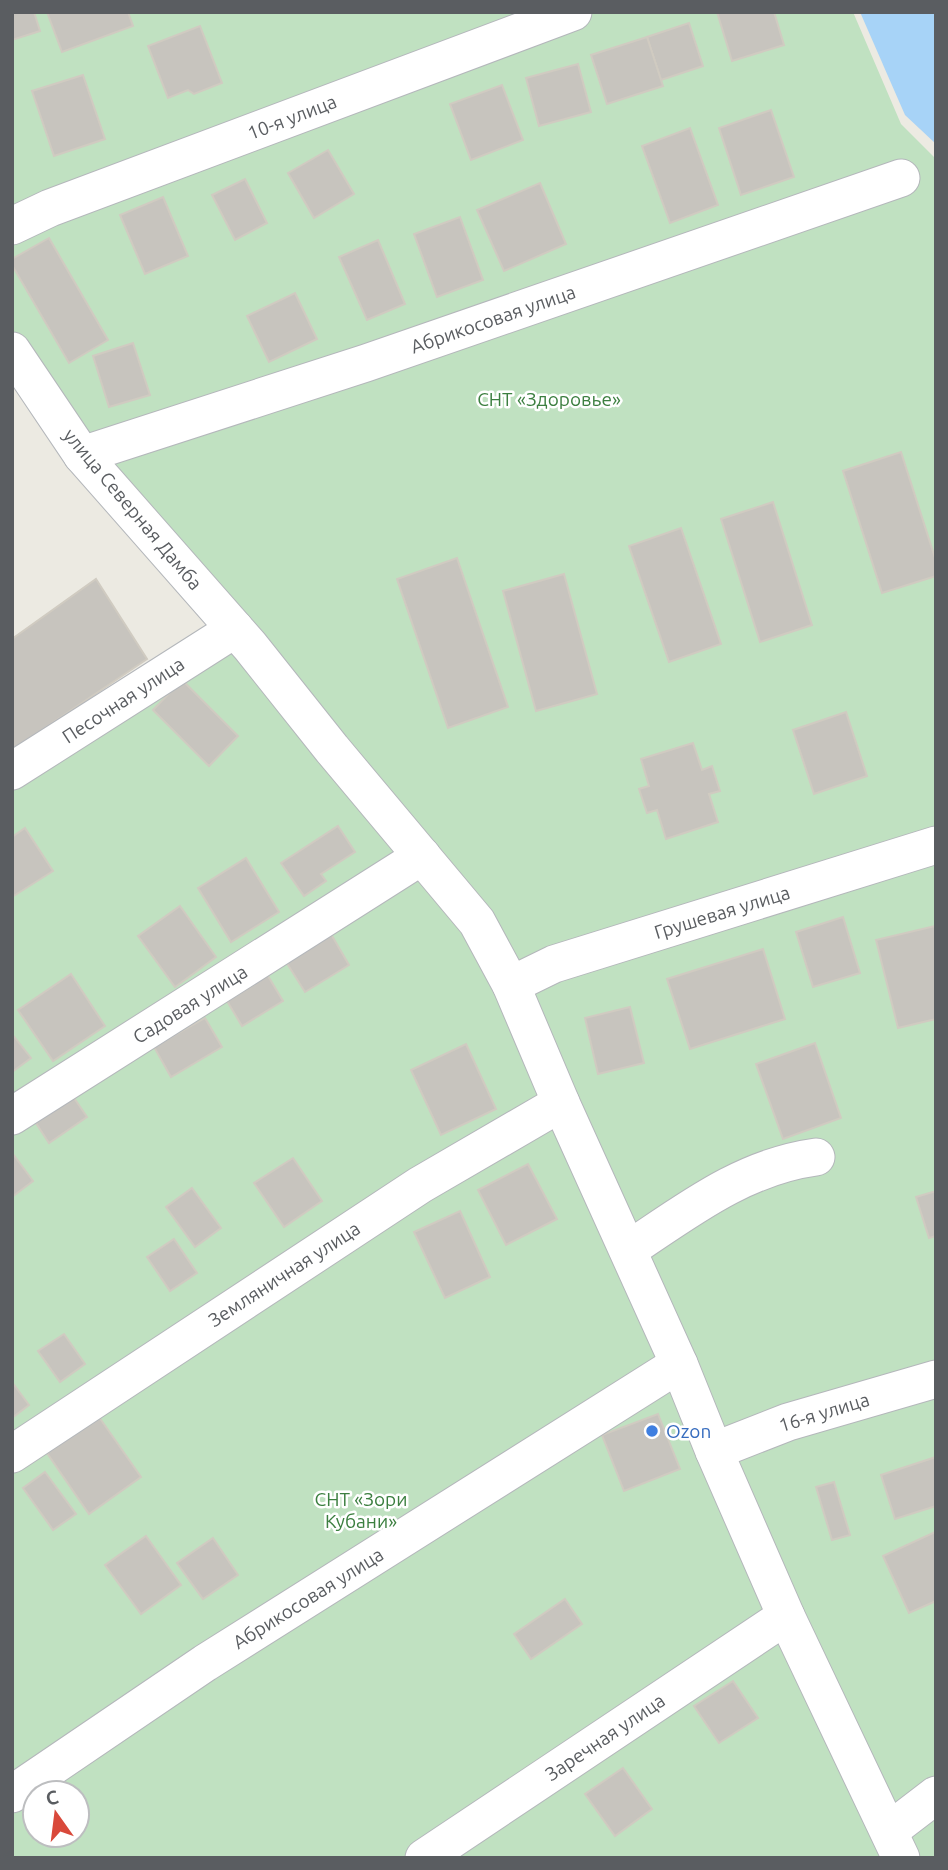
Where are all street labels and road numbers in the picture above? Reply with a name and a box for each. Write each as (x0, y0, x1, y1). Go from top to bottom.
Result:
street label: 10-я улица (244, 90, 340, 144)
street label: Абрикосовая улица (408, 280, 578, 358)
street label: улица Северная Дамба (59, 424, 207, 594)
street label: Песочная улица (58, 652, 188, 748)
street label: Грушевая улица (651, 881, 793, 943)
street label: Садовая улица (129, 960, 251, 1048)
street label: Земляничная улица (204, 1217, 364, 1331)
street label: 16-я улица (776, 1388, 872, 1436)
street label: Абрикосовая улица (229, 1543, 387, 1653)
street label: Заречная улица (541, 1689, 669, 1785)

